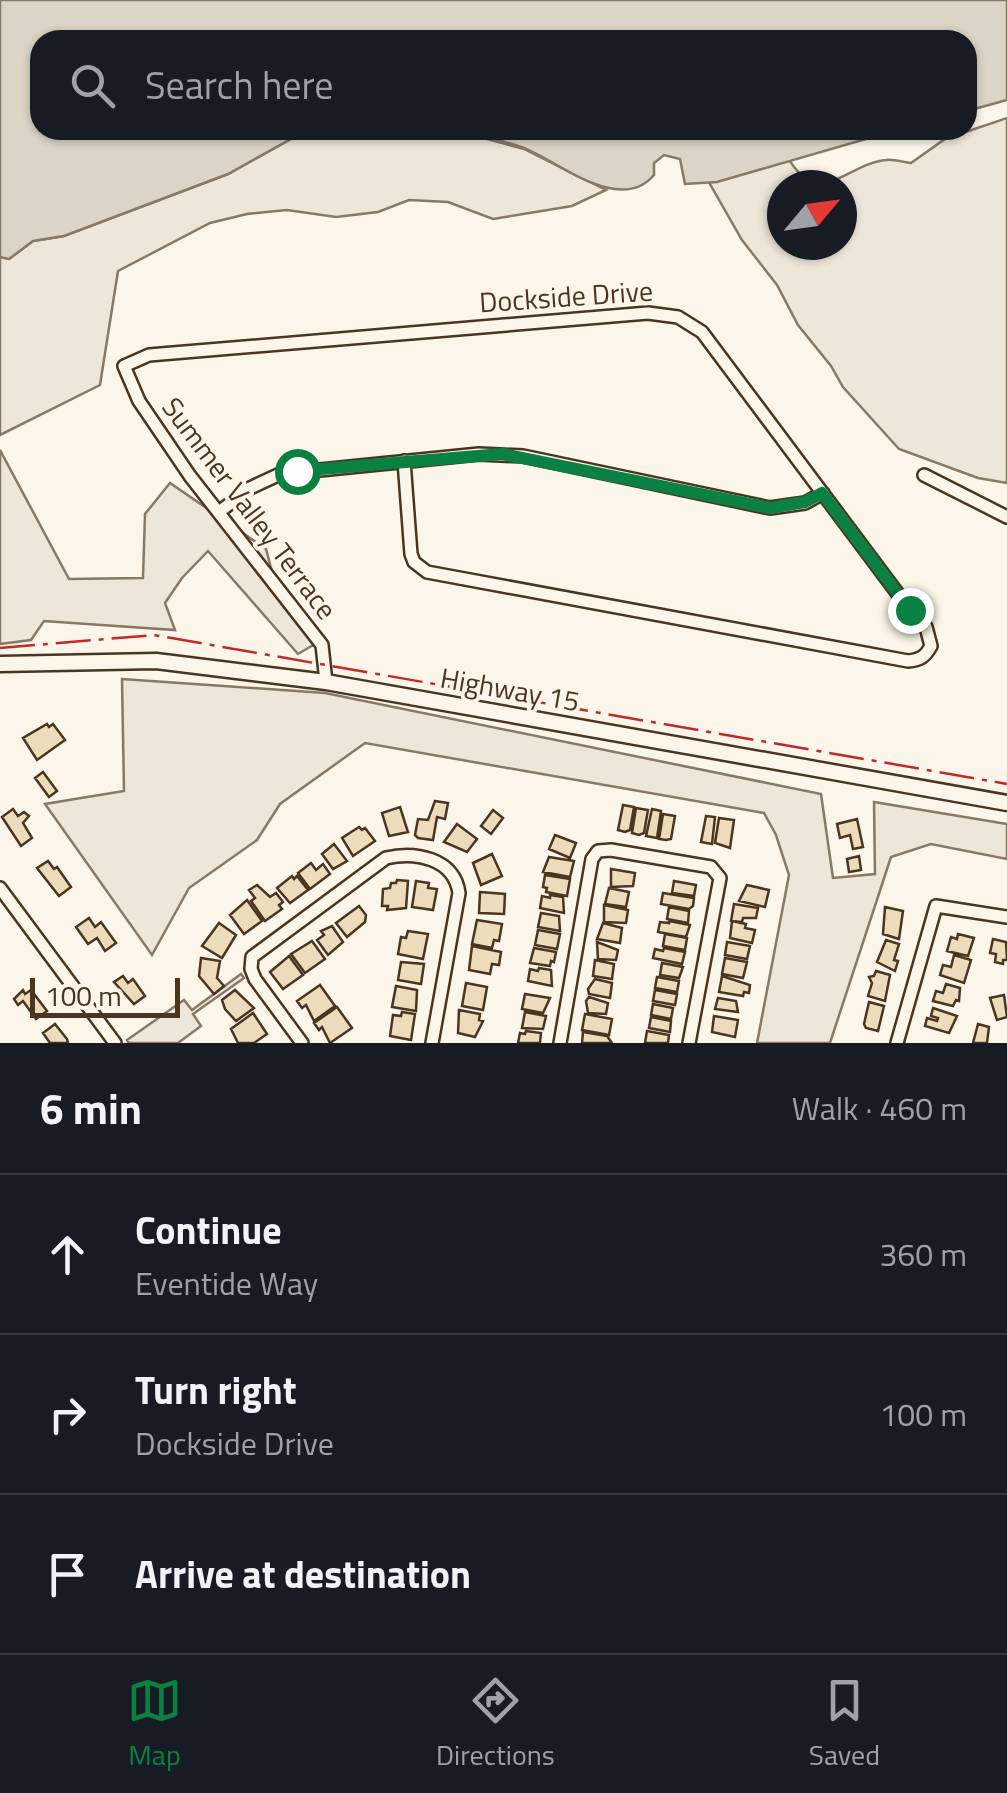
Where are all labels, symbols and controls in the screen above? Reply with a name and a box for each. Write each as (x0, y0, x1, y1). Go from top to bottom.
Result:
search box (30, 30, 977, 140)
text: Search here (145, 56, 333, 114)
icon: search (65, 58, 120, 113)
north arrow (767, 170, 857, 260)
street label: Dockside Drive (478, 268, 654, 324)
street label: Summer Valley Terrace (152, 388, 348, 628)
route start (275, 449, 321, 495)
route end (888, 588, 934, 634)
street label: Highway 15 (437, 656, 583, 722)
scale bar (30, 973, 180, 1018)
text: 100 m (45, 974, 122, 1017)
text: 6 min (40, 1076, 142, 1140)
text: Walk · 460 m (792, 1084, 967, 1132)
text: Continue (135, 1201, 282, 1259)
icon: ahead (40, 1227, 95, 1282)
text: 360 m (879, 1230, 967, 1278)
text: Eventide Way (135, 1259, 318, 1307)
text: Turn right (135, 1361, 297, 1419)
icon: right (40, 1387, 95, 1442)
text: 100 m (879, 1390, 967, 1438)
text: Dockside Drive (135, 1419, 334, 1467)
text: Arrive at destination (135, 1545, 471, 1603)
icon: arrive (40, 1547, 95, 1602)
tab: Map (127, 1673, 182, 1776)
tab: Directions (436, 1673, 555, 1776)
tab: Saved (809, 1673, 880, 1776)

